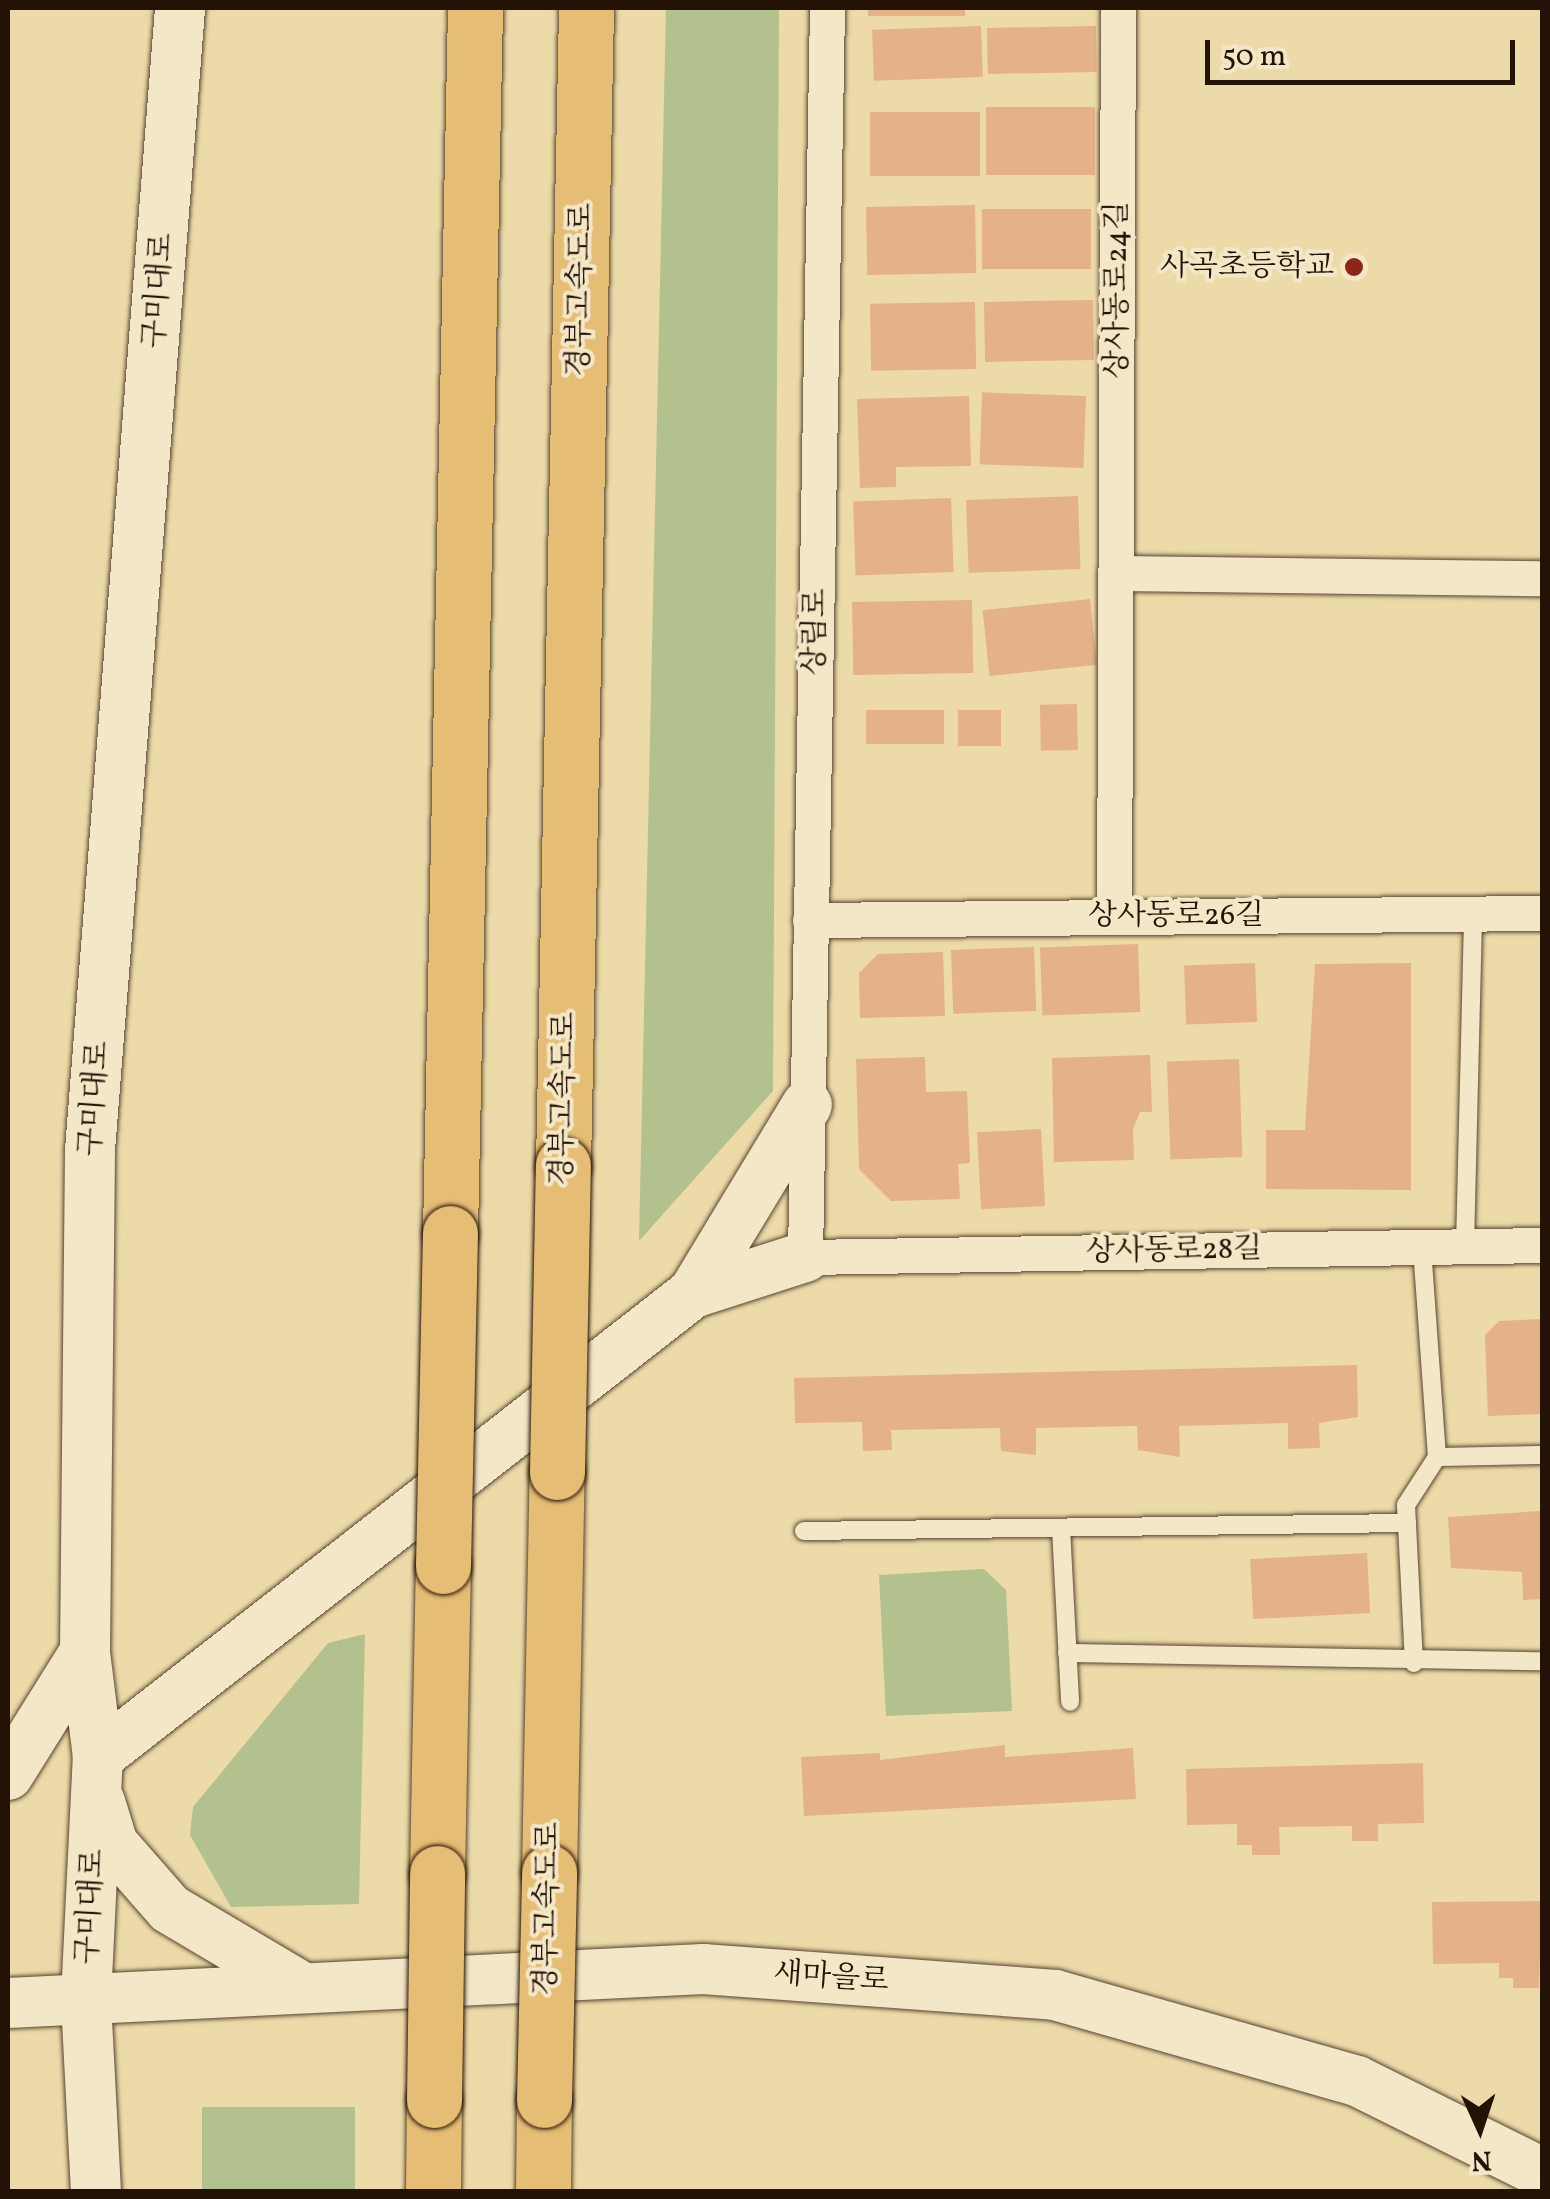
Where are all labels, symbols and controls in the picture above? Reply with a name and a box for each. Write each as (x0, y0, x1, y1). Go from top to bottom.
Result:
scale bar (1210, 20, 1520, 82)
text: 50 m (1222, 36, 1286, 78)
street label: 상사동로24길 (1100, 201, 1136, 379)
street label: 경부고속도로 (561, 203, 601, 377)
street label: 구미대로 (137, 232, 181, 350)
place label: 사곡초등학교 (1160, 249, 1334, 285)
marker: 사곡초등학교 (1343, 256, 1365, 278)
street label: 상림로 (797, 588, 835, 676)
street label: 상사동로26길 (1088, 898, 1264, 934)
street label: 경부고속도로 (544, 1012, 584, 1186)
street label: 구미대로 (73, 1040, 117, 1158)
street label: 상사동로28길 (1086, 1231, 1262, 1271)
street label: 경부고속도로 (528, 1822, 568, 1996)
street label: 구미대로 (70, 1848, 112, 1966)
street label: 새마을로 (772, 1956, 890, 2000)
north arrow (1430, 2079, 1530, 2179)
text: N (1470, 2139, 1493, 2179)

